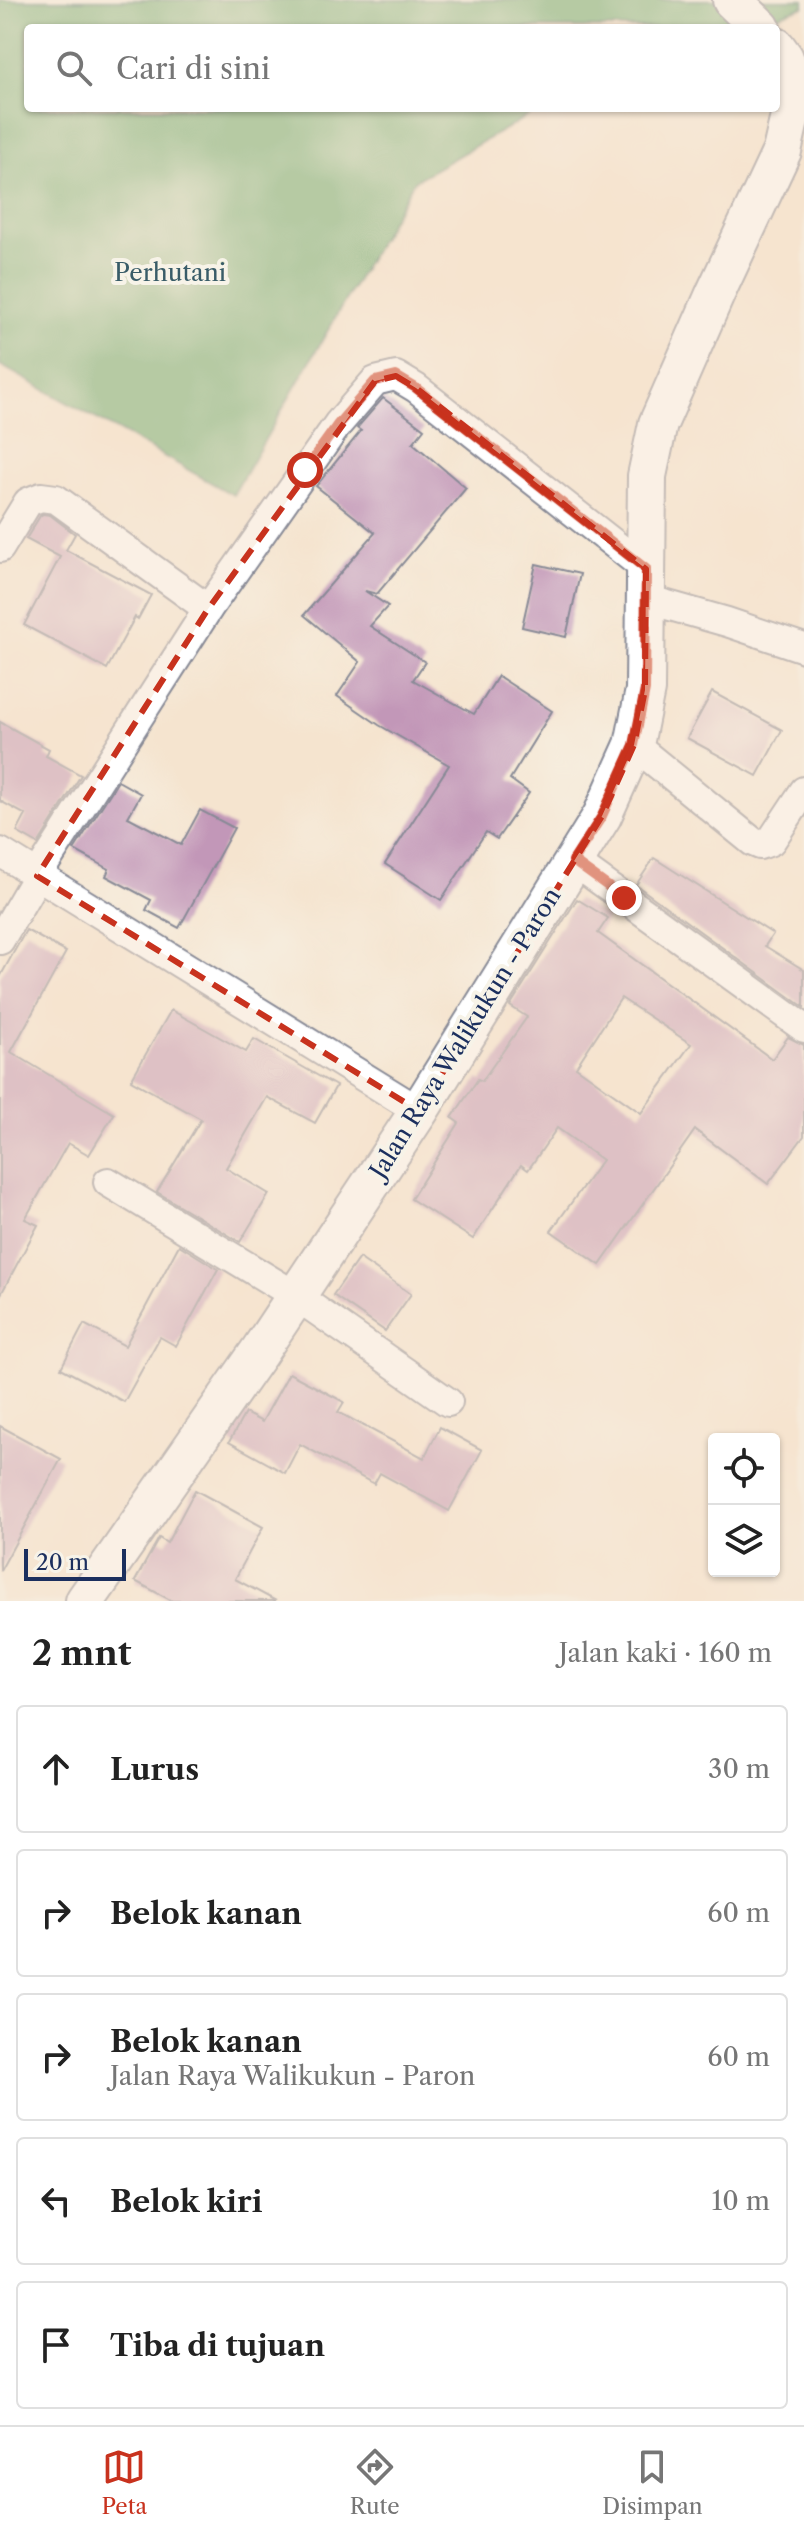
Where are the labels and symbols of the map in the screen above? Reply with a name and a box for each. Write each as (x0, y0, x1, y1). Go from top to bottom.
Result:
park label: Perhutani (114, 258, 226, 287)
route start (287, 452, 323, 488)
route end (606, 880, 642, 916)
street label: Jalan Raya Walikukun - Paron (361, 882, 567, 1187)
scale bar (24, 1545, 126, 1581)

